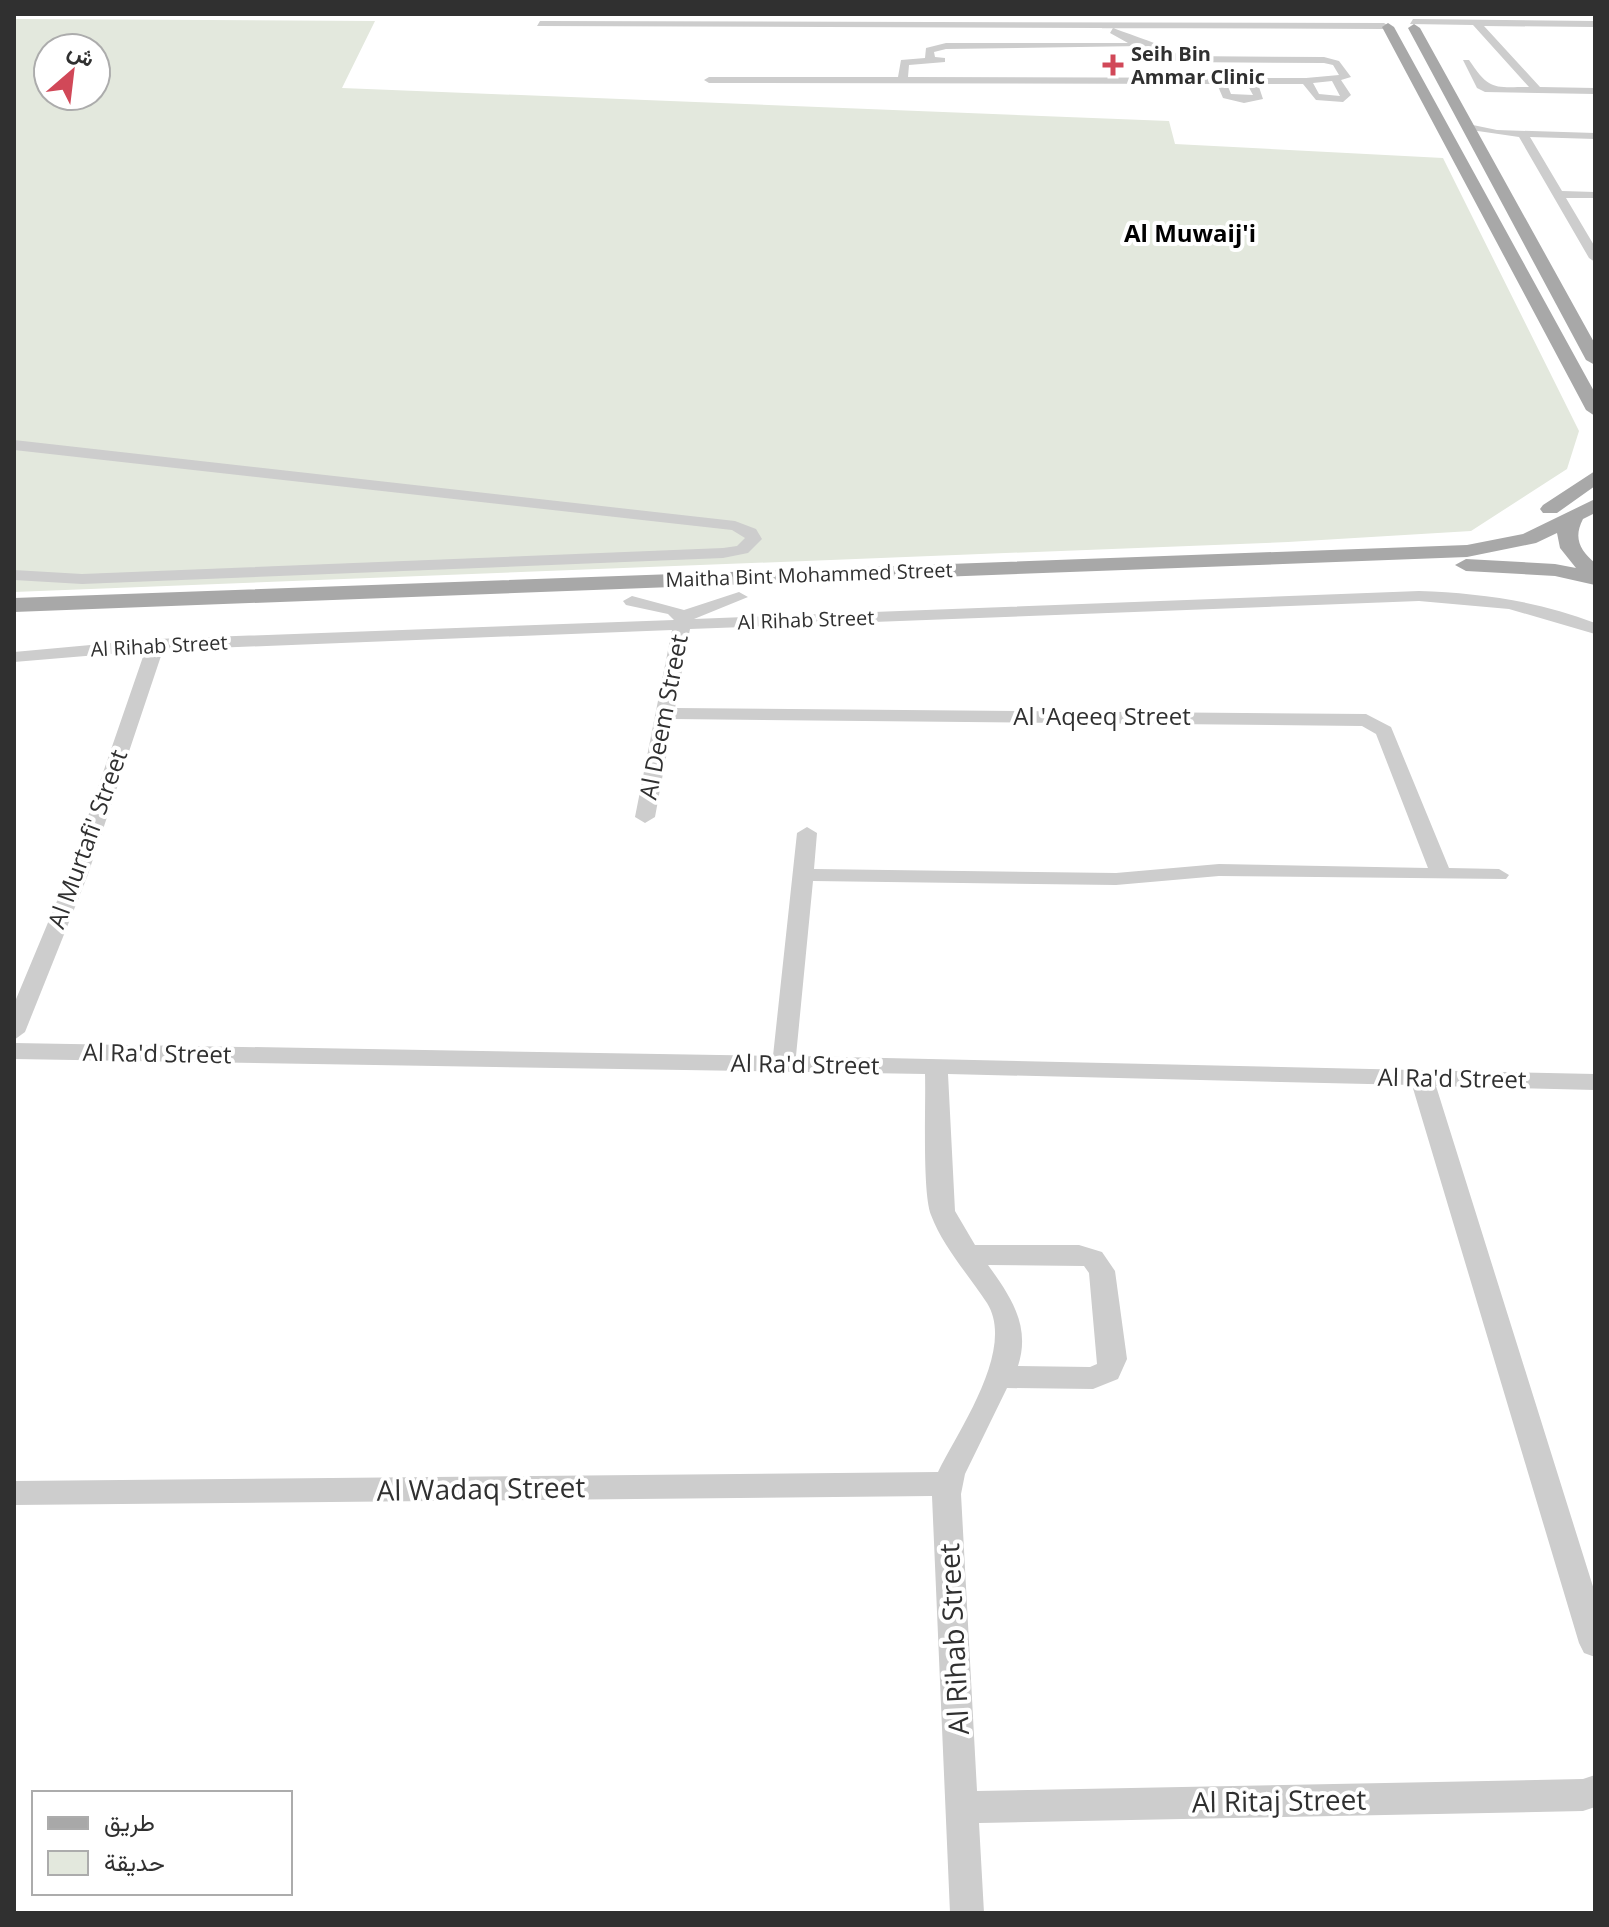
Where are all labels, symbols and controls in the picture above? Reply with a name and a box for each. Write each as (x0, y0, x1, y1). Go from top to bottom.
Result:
north arrow (32, 32, 112, 112)
text: ش (63, 34, 101, 73)
place label: Seih Bin Ammar Clinic (1131, 40, 1265, 90)
marker: Seih Bin Ammar Clinic (1102, 54, 1124, 76)
district label: Al Muwaij'i (1124, 216, 1256, 249)
street label: Maitha Bint Mohammed Street (665, 556, 953, 593)
street label: Al Rihab Street (737, 604, 875, 635)
street label: Al Rihab Street (90, 628, 228, 663)
street label: Al Deem Street (630, 631, 695, 802)
street label: Al 'Aqeeq Street (1013, 699, 1191, 732)
street label: Al Murtafi' Street (39, 744, 134, 933)
street label: Al Ra'd Street (82, 1035, 232, 1070)
street label: Al Ra'd Street (730, 1046, 880, 1081)
street label: Al Ra'd Street (1377, 1060, 1527, 1095)
street label: Al Wadaq Street (376, 1467, 586, 1509)
street label: Al Rihab Street (929, 1542, 977, 1736)
street label: Al Ritaj Street (1191, 1779, 1367, 1821)
legend (32, 1791, 292, 1895)
text: طريق (104, 1805, 155, 1838)
text: حديقة (104, 1845, 165, 1878)

